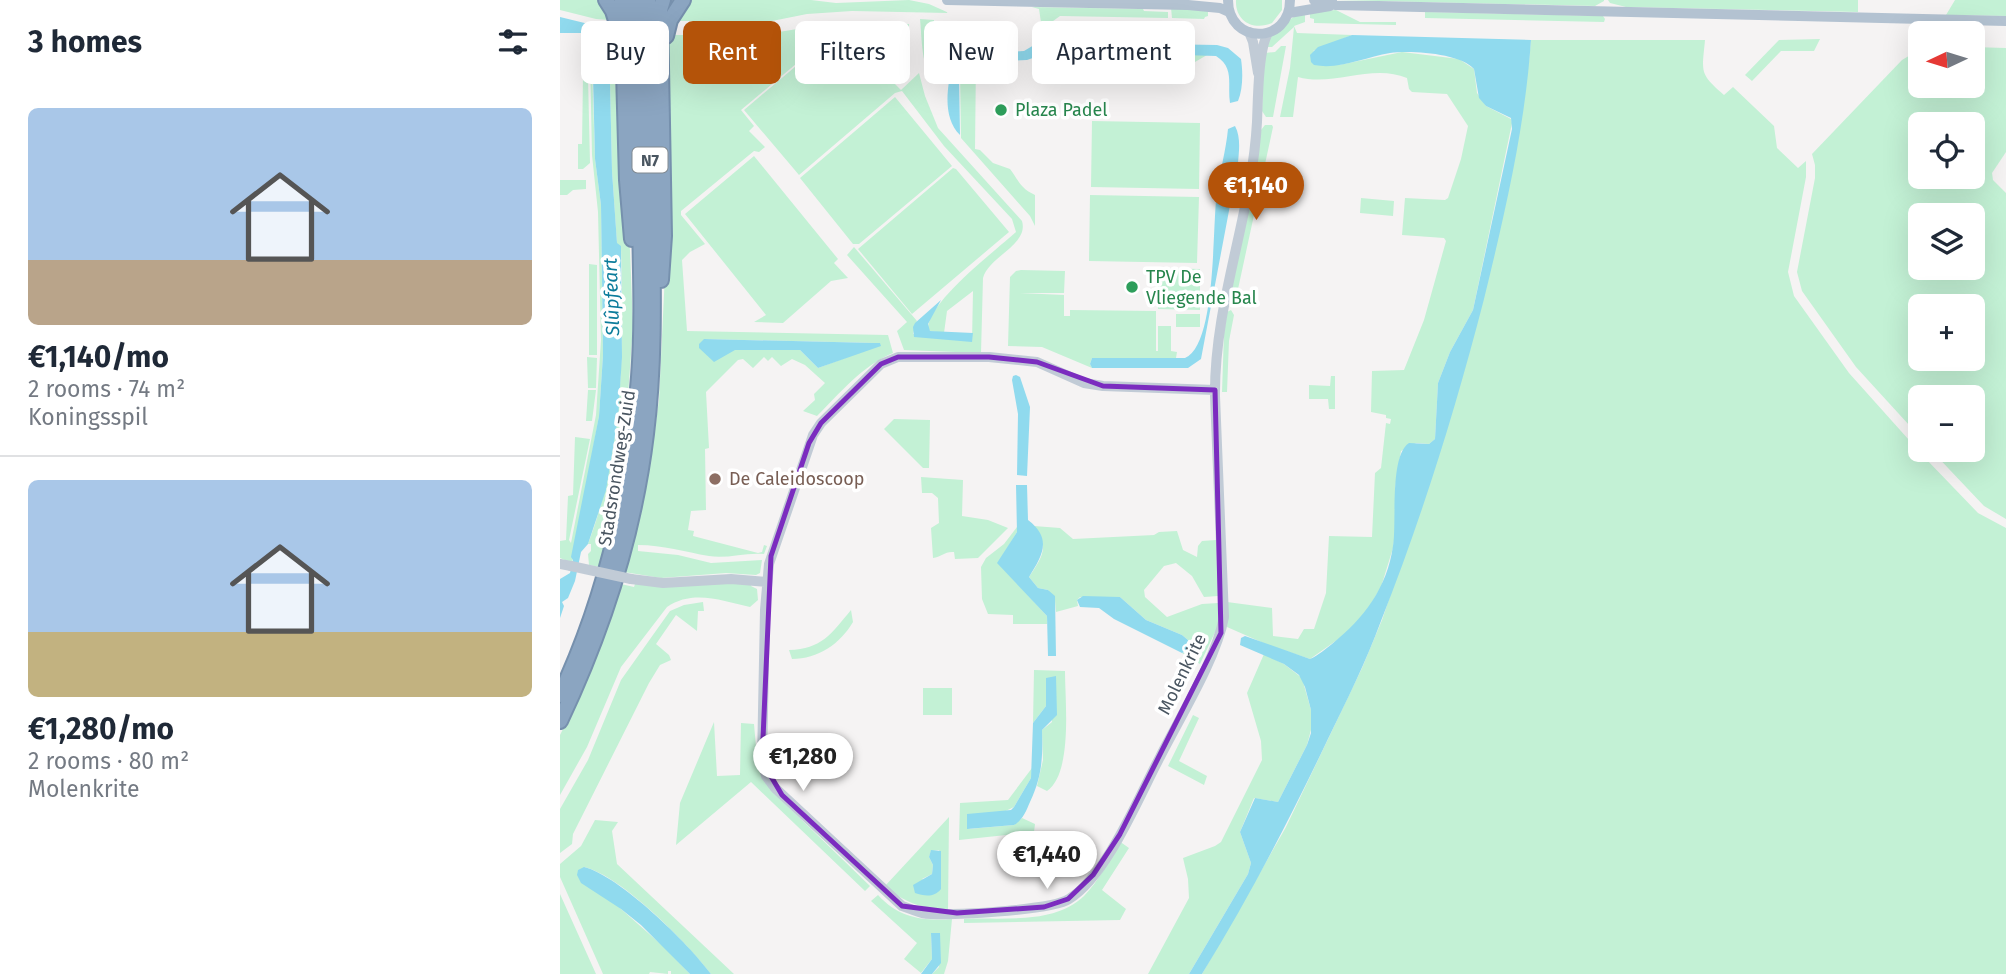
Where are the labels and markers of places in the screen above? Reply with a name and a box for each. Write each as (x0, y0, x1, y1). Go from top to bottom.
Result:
place label: Plaza Padel (1015, 99, 1108, 121)
marker: Plaza Padel (993, 102, 1009, 118)
pin: €1,140 (1199, 162, 1313, 222)
place label: TPV De Vliegende Bal (1146, 266, 1257, 309)
marker: TPV De Vliegende Bal (1124, 279, 1140, 295)
place label: De Caleidoscoop (729, 468, 864, 490)
marker: De Caleidoscoop (707, 471, 723, 487)
pin: €1,280 (746, 734, 860, 793)
pin: €1,440 (990, 832, 1104, 891)

